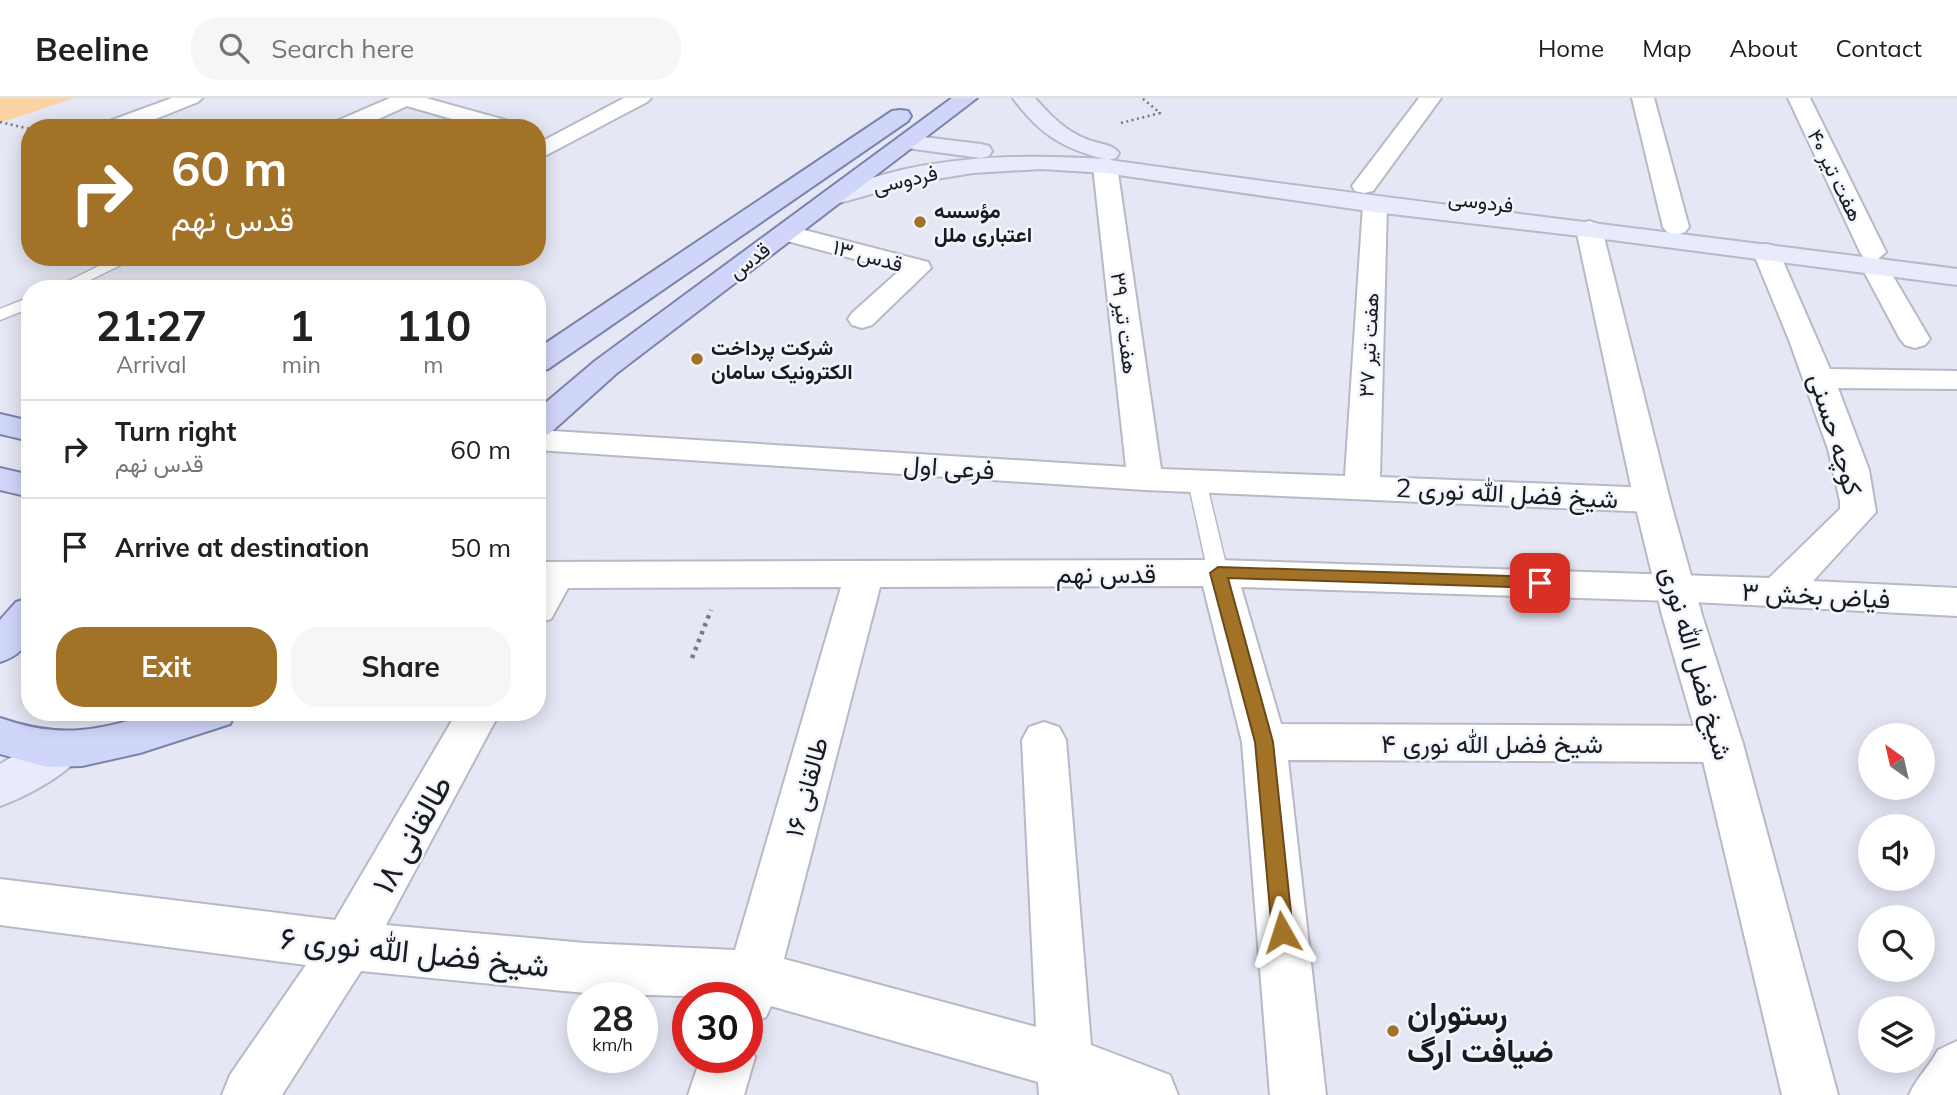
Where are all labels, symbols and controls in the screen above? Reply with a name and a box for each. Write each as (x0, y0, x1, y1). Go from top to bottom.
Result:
search box (191, 17, 681, 80)
text: Beeline (35, 28, 149, 69)
icon: search (215, 29, 253, 67)
text: Search here (271, 32, 414, 65)
text: Home (1538, 33, 1604, 63)
text: Map (1642, 33, 1692, 63)
text: About (1730, 33, 1798, 63)
text: Contact (1836, 33, 1922, 63)
street label: هفت تیر ۴۰ (1802, 125, 1869, 226)
text: 60 m (171, 137, 287, 198)
icon: right (56, 147, 147, 238)
street label: فردوسی (870, 159, 940, 200)
street label: فردوسی (1447, 184, 1515, 219)
place label: مؤسسه اعتباری ملل (934, 197, 1032, 248)
text: قدس نهم (171, 199, 294, 239)
marker: مؤسسه اعتباری ملل (912, 214, 928, 230)
street label: قدس ۱۳ (830, 233, 906, 277)
street label: قدس (723, 236, 775, 284)
street label: هفت تیر ۳۹ (1105, 271, 1144, 376)
street label: هفت تیر ۳۷ (1352, 292, 1385, 398)
text: 21:27 (96, 299, 207, 352)
text: 1 (289, 299, 314, 352)
text: 110 (396, 299, 471, 352)
place label: شرکت پرداخت الکترونیک سامان (711, 334, 853, 385)
text: Arrival (116, 350, 187, 379)
text: min (282, 350, 321, 379)
text: m (423, 350, 444, 379)
marker: شرکت پرداخت الکترونیک سامان (689, 351, 705, 367)
street label: کوچه حسنی (1800, 369, 1870, 500)
text: Turn right (115, 415, 236, 448)
icon: right (56, 430, 94, 468)
text: 60 m (450, 433, 511, 466)
street label: فرعی اول (902, 447, 996, 487)
text: قدس نهم (115, 449, 204, 478)
street label: شیخ فضل الله نوری 2 (1395, 471, 1619, 517)
icon: arrive (56, 528, 94, 566)
text: Arrive at destination (115, 531, 370, 564)
text: 50 m (450, 531, 511, 564)
pin (1510, 553, 1570, 613)
street label: قدس نهم (1056, 557, 1156, 591)
street label: شیخ فضل الله نوری (1652, 562, 1740, 764)
icon: arrive (1521, 564, 1559, 602)
street label: فیاض بخش ۳ (1741, 575, 1891, 615)
button: Exit (56, 627, 277, 707)
button: Share (291, 627, 511, 707)
north arrow (1858, 723, 1936, 800)
map controls (1858, 723, 1935, 1073)
street label: شیخ فضل الله نوری ۴ (1381, 727, 1603, 762)
street label: طالقانی ۱۶ (777, 733, 835, 841)
street label: طالقانی ۱۸ (362, 768, 460, 900)
button: sound (1858, 814, 1935, 891)
position arrow (1245, 895, 1319, 969)
button: search (1858, 905, 1935, 982)
street label: شیخ فضل الله نوری ۶ (278, 917, 552, 988)
speed limit sign: 30 (672, 982, 763, 1073)
place label: رستوران ضیافت ارگ (1407, 993, 1554, 1071)
text: 28 (591, 996, 634, 1040)
button: layers (1858, 996, 1935, 1073)
marker: رستوران ضیافت ارگ (1385, 1023, 1401, 1039)
text: km/h (592, 1033, 633, 1056)

